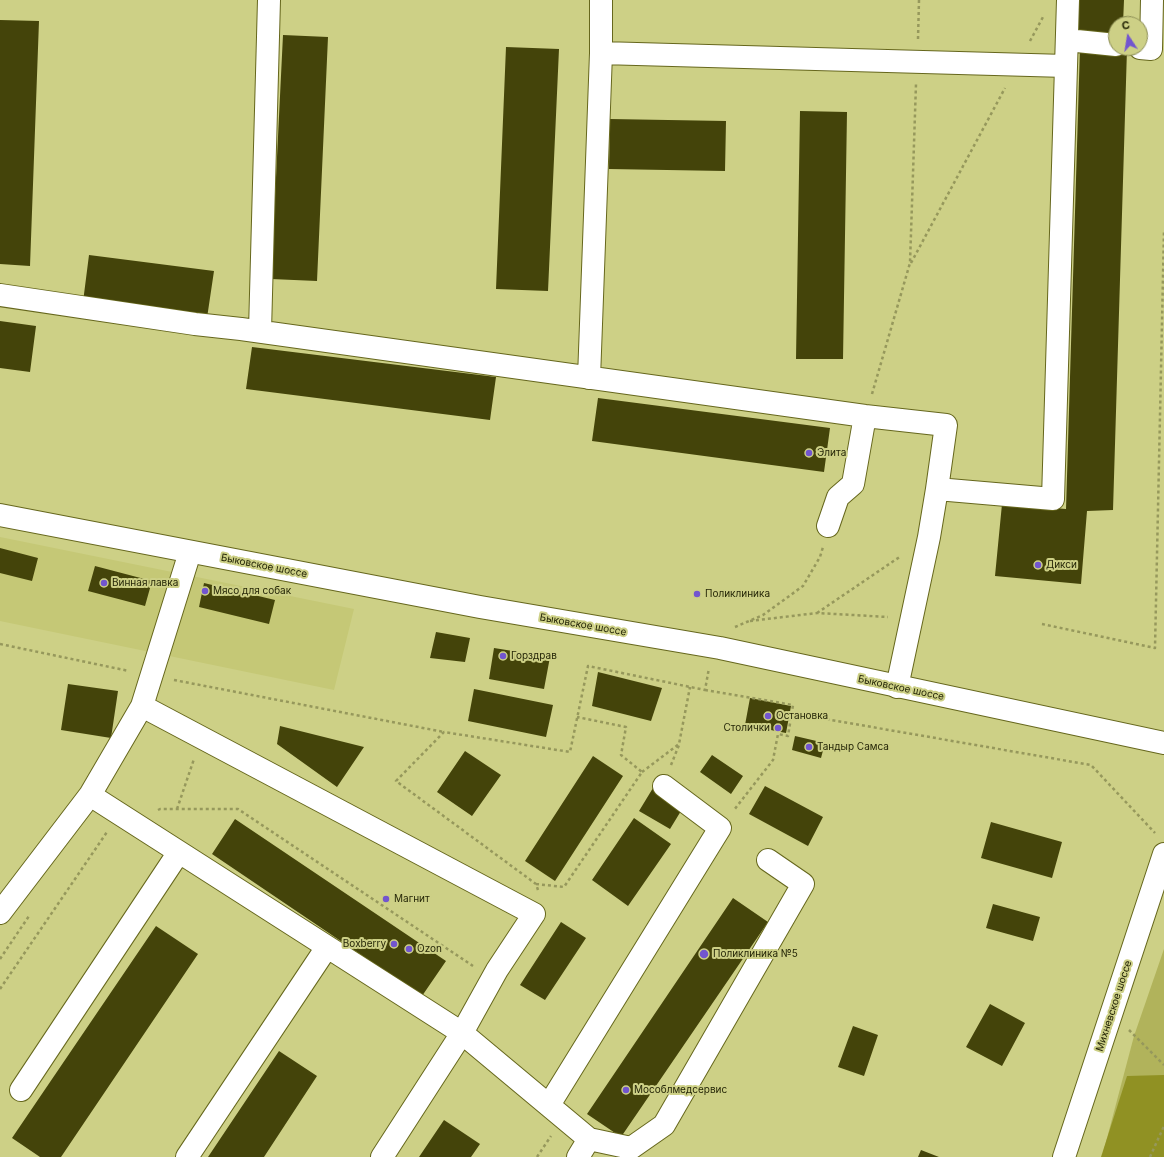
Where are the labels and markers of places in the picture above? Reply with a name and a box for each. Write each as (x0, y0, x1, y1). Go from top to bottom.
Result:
place label: Элита (817, 447, 846, 459)
marker: Элита (804, 448, 814, 458)
place label: Дикси (1046, 559, 1077, 571)
marker: Дикси (1033, 560, 1043, 570)
place label: Винная лавка (112, 577, 178, 589)
marker: Винная лавка (99, 578, 109, 588)
place label: Мясо для собак (213, 585, 291, 597)
marker: Мясо для собак (200, 586, 210, 596)
place label: Поликлиника (705, 588, 770, 600)
marker: Поликлиника (692, 589, 702, 599)
place label: Горздрав (511, 650, 557, 662)
marker: Горздрав (498, 651, 508, 661)
place label: Остановка (776, 710, 828, 722)
marker: Остановка (763, 711, 773, 721)
place label: Столички (723, 722, 770, 734)
marker: Столички (773, 723, 783, 733)
place label: Тандыр Самса (817, 741, 889, 753)
marker: Тандыр Самса (804, 742, 814, 752)
place label: Магнит (394, 893, 430, 905)
marker: Магнит (381, 894, 391, 904)
place label: Boxberry (343, 938, 386, 950)
marker: Boxberry (389, 939, 399, 949)
place label: Ozon (417, 943, 442, 955)
marker: Ozon (404, 944, 414, 954)
marker: Поликлиника №5 (698, 948, 710, 960)
place label: Поликлиника №5 (713, 948, 798, 960)
place label: Мособлмедсервис (634, 1084, 727, 1096)
marker: Мособлмедсервис (621, 1085, 631, 1095)

